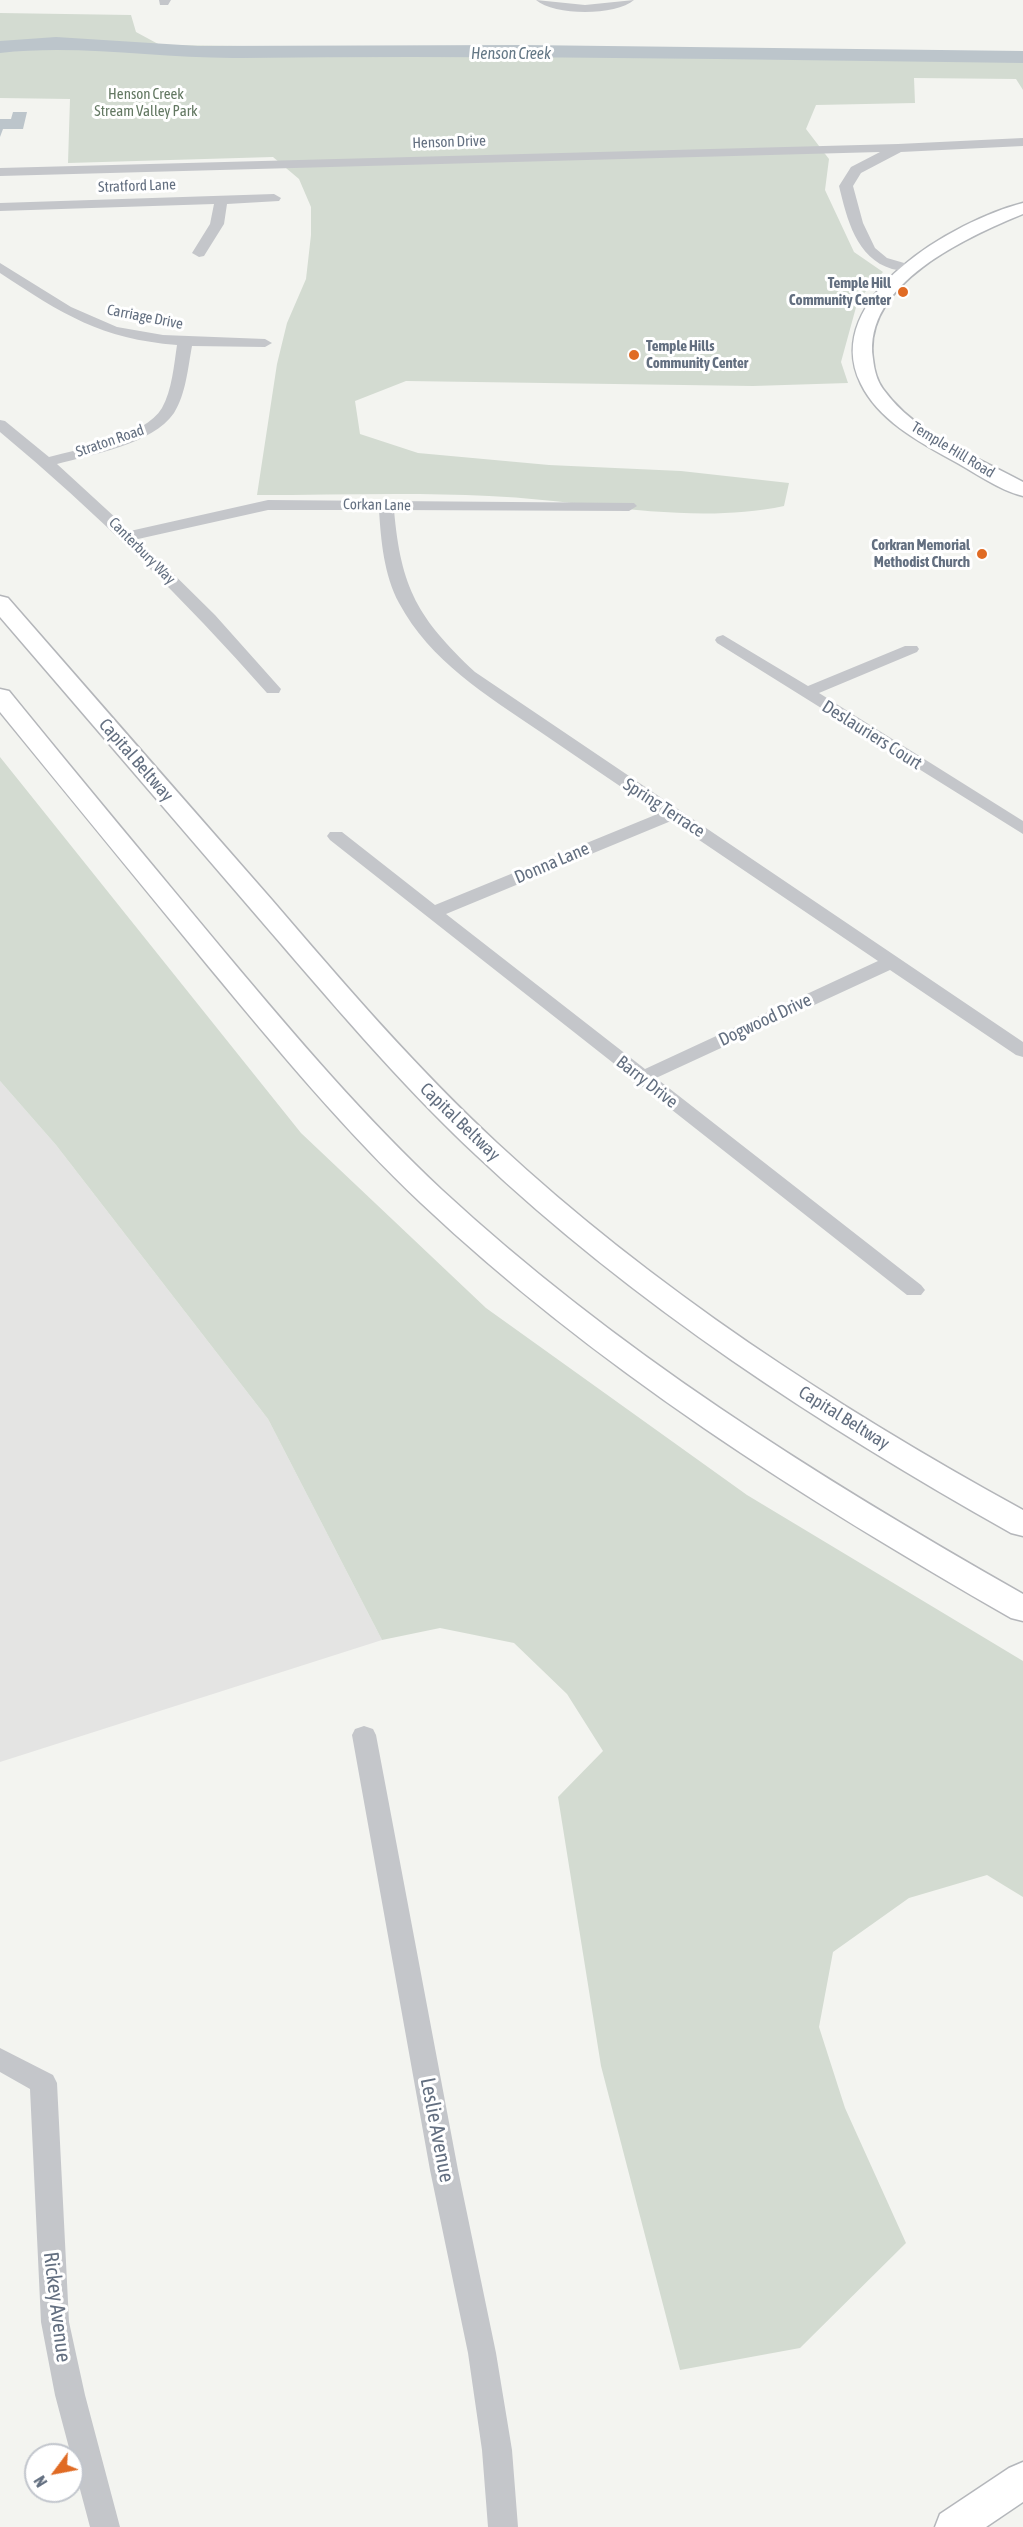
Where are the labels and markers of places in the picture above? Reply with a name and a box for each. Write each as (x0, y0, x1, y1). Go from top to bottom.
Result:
place label: Temple Hill Community Center (789, 274, 891, 309)
marker: Temple Hill Community Center (896, 285, 910, 299)
place label: Temple Hills Community Center (646, 337, 748, 372)
marker: Temple Hills Community Center (627, 348, 641, 362)
place label: Corkran Memorial Methodist Church (871, 536, 970, 571)
marker: Corkran Memorial Methodist Church (975, 547, 989, 561)

